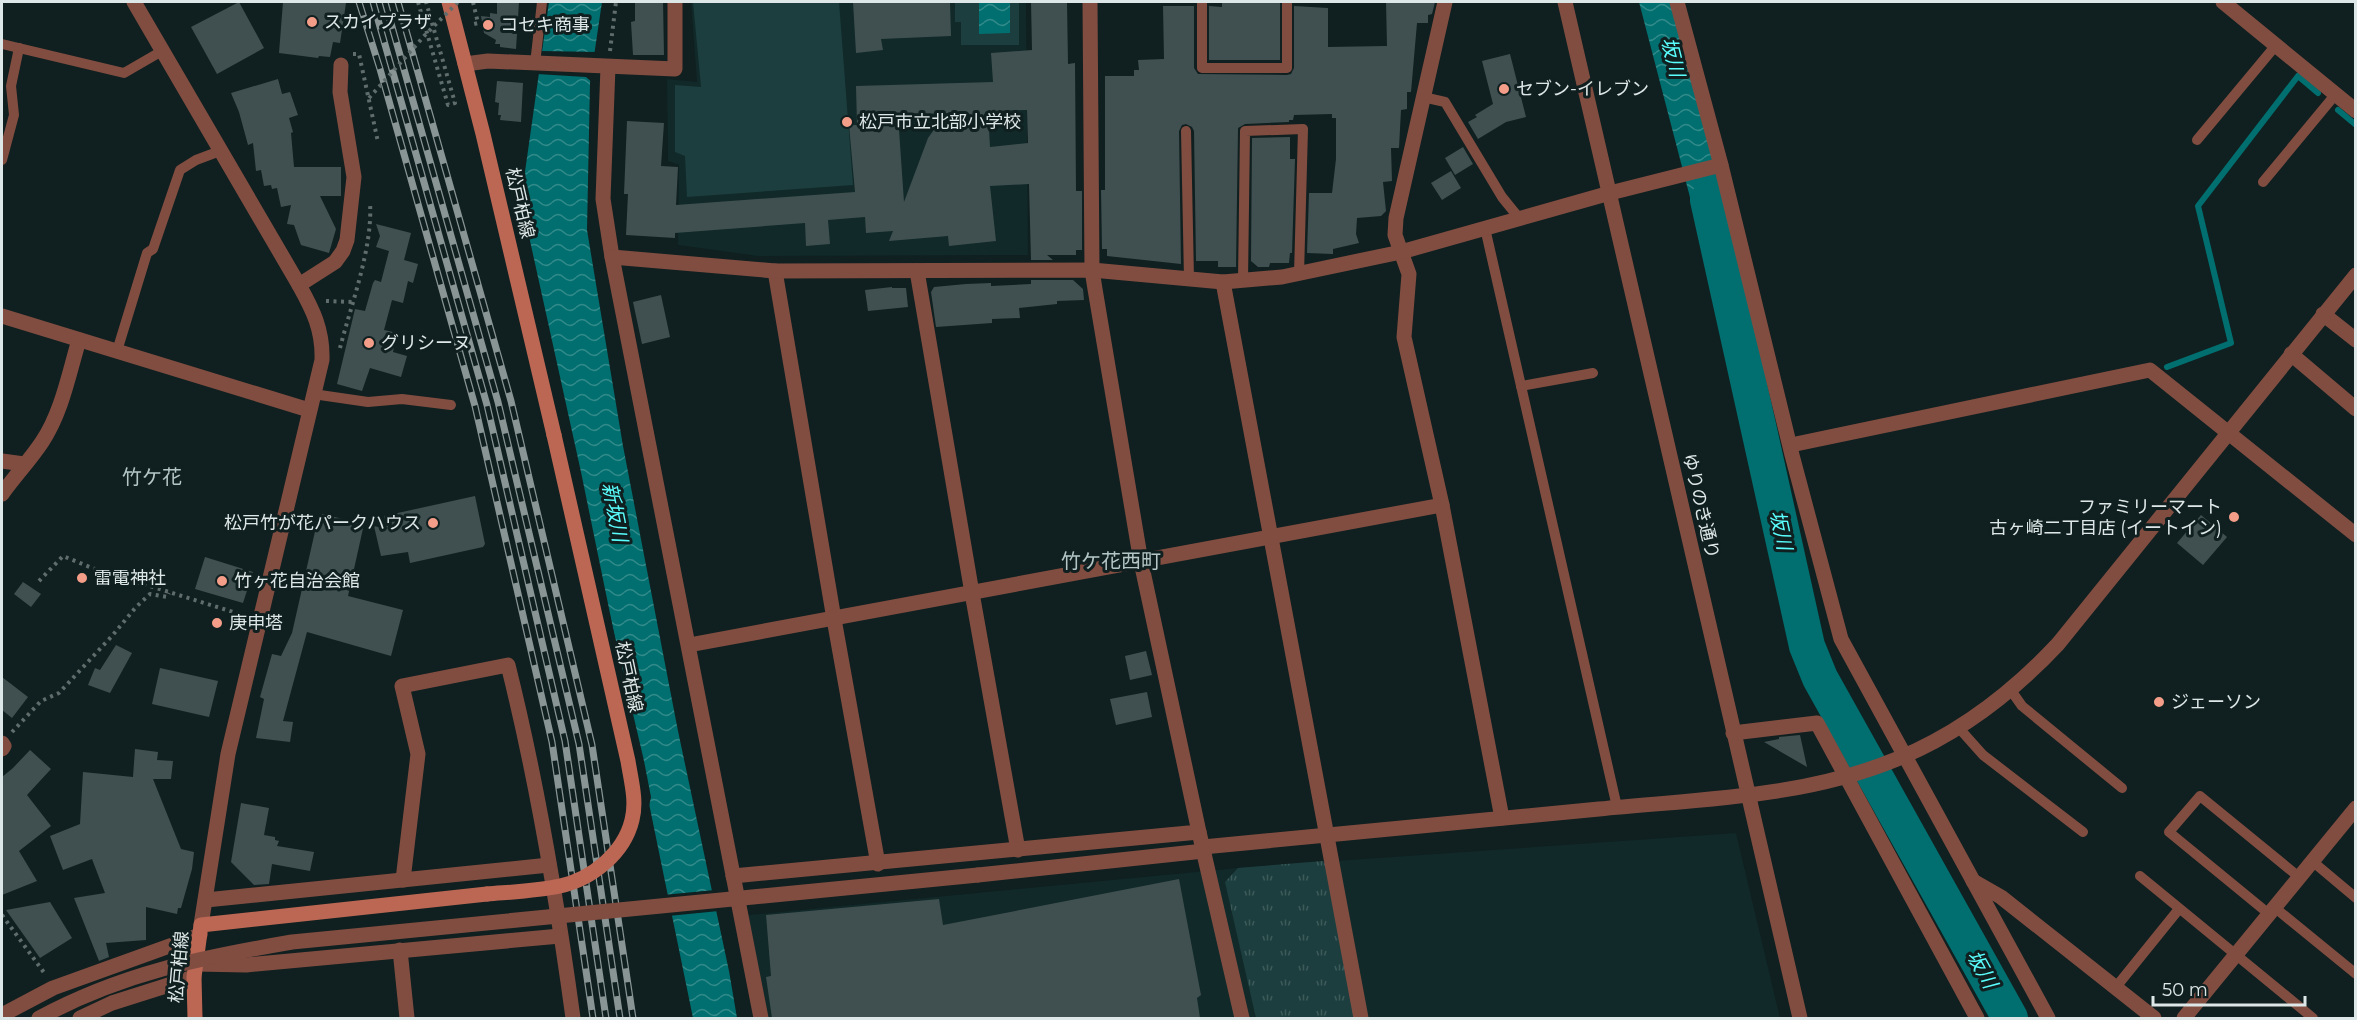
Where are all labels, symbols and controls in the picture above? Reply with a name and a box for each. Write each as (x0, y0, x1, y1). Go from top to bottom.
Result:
place label: スカイプラザ (324, 11, 432, 33)
place label: コセキ商事 (500, 14, 590, 36)
marker: スカイプラザ (305, 15, 319, 29)
marker: コセキ商事 (481, 18, 495, 32)
water label: 坂川 (1657, 35, 1690, 81)
place label: セブン-イレブン (1516, 78, 1649, 100)
marker: セブン-イレブン (1497, 82, 1511, 96)
place label: 松戸市立北部小学校 (859, 111, 1021, 133)
marker: 松戸市立北部小学校 (840, 115, 854, 129)
street label: 松戸柏線 (501, 165, 539, 241)
place label: グリシーヌ (381, 332, 471, 354)
marker: グリシーヌ (362, 336, 376, 350)
street label: ゆりのき通り (1678, 451, 1724, 561)
district label: 竹ケ花 (122, 465, 182, 489)
water label: 新坂川 (597, 480, 633, 546)
place label: ファミリーマート 古ヶ崎二丁目店 (イートイン) (1989, 496, 2222, 539)
water label: 坂川 (1765, 508, 1797, 554)
marker: ファミリーマート 古ヶ崎二丁目店 (イートイン) (2227, 510, 2241, 524)
place label: 松戸竹が花パークハウス (224, 512, 421, 534)
marker: 松戸竹が花パークハウス (426, 516, 440, 530)
district label: 竹ケ花西町 (1061, 549, 1161, 573)
place label: 雷電神社 (94, 567, 166, 589)
place label: 竹ヶ花自治会館 (234, 570, 360, 592)
marker: 雷電神社 (75, 571, 89, 585)
marker: 竹ヶ花自治会館 (215, 574, 229, 588)
place label: 庚申塔 (229, 612, 283, 634)
marker: 庚申塔 (210, 616, 224, 630)
street label: 松戸柏線 (611, 639, 647, 715)
place label: ジェーソン (2171, 691, 2261, 713)
marker: ジェーソン (2152, 695, 2166, 709)
street label: 松戸柏線 (165, 930, 193, 1004)
water label: 坂川 (1962, 946, 2003, 994)
scale bar (2153, 969, 2304, 1007)
text: 50 m (2162, 979, 2208, 1001)

